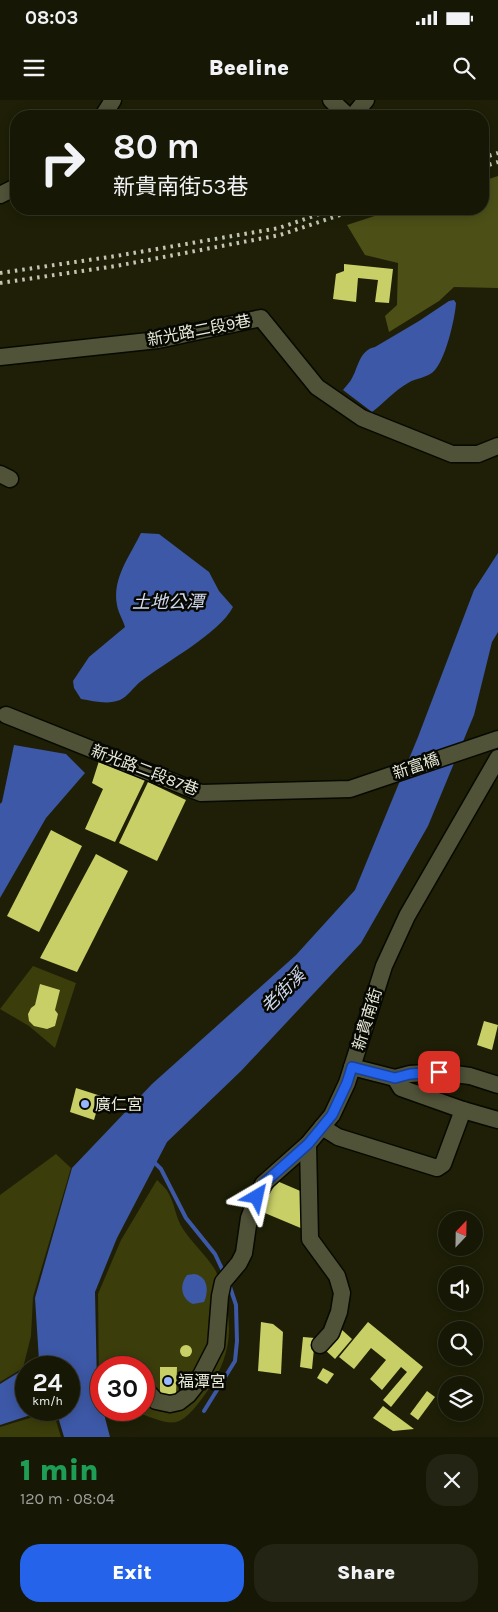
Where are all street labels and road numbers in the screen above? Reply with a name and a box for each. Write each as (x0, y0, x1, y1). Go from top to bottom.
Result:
street label: 新光路二段9巷 (146, 311, 252, 349)
street label: 新光路二段87巷 (89, 741, 201, 799)
street label: 新富橋 (390, 749, 442, 783)
street label: 新貴南街 (349, 986, 385, 1052)

